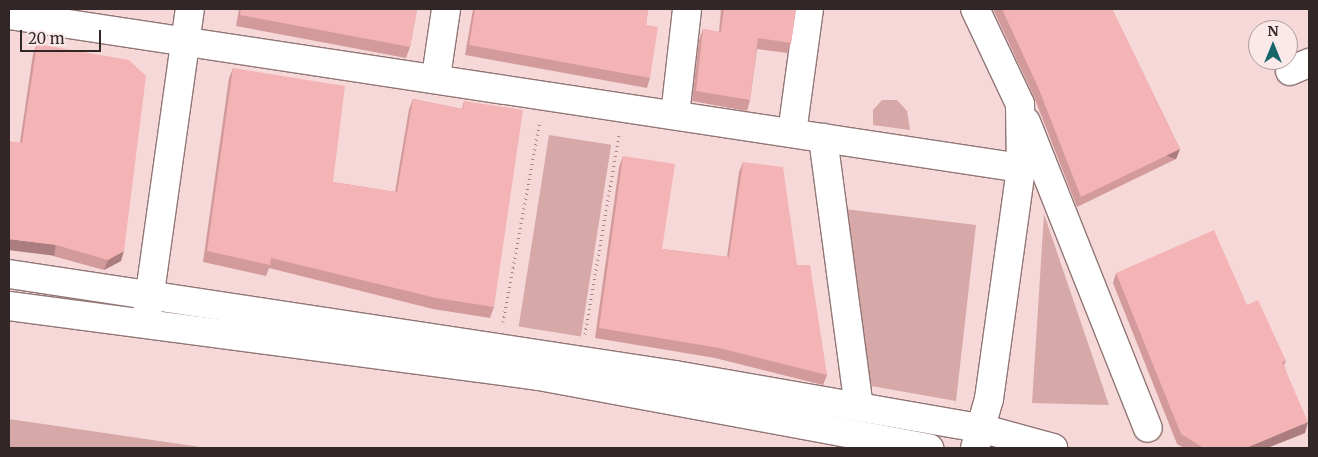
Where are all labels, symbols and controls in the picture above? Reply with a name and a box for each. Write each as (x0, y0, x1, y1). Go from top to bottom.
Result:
scale bar (22, 20, 104, 52)
north arrow (1248, 20, 1298, 70)
text: N (1267, 22, 1279, 40)
text: 20 m (28, 29, 65, 48)

